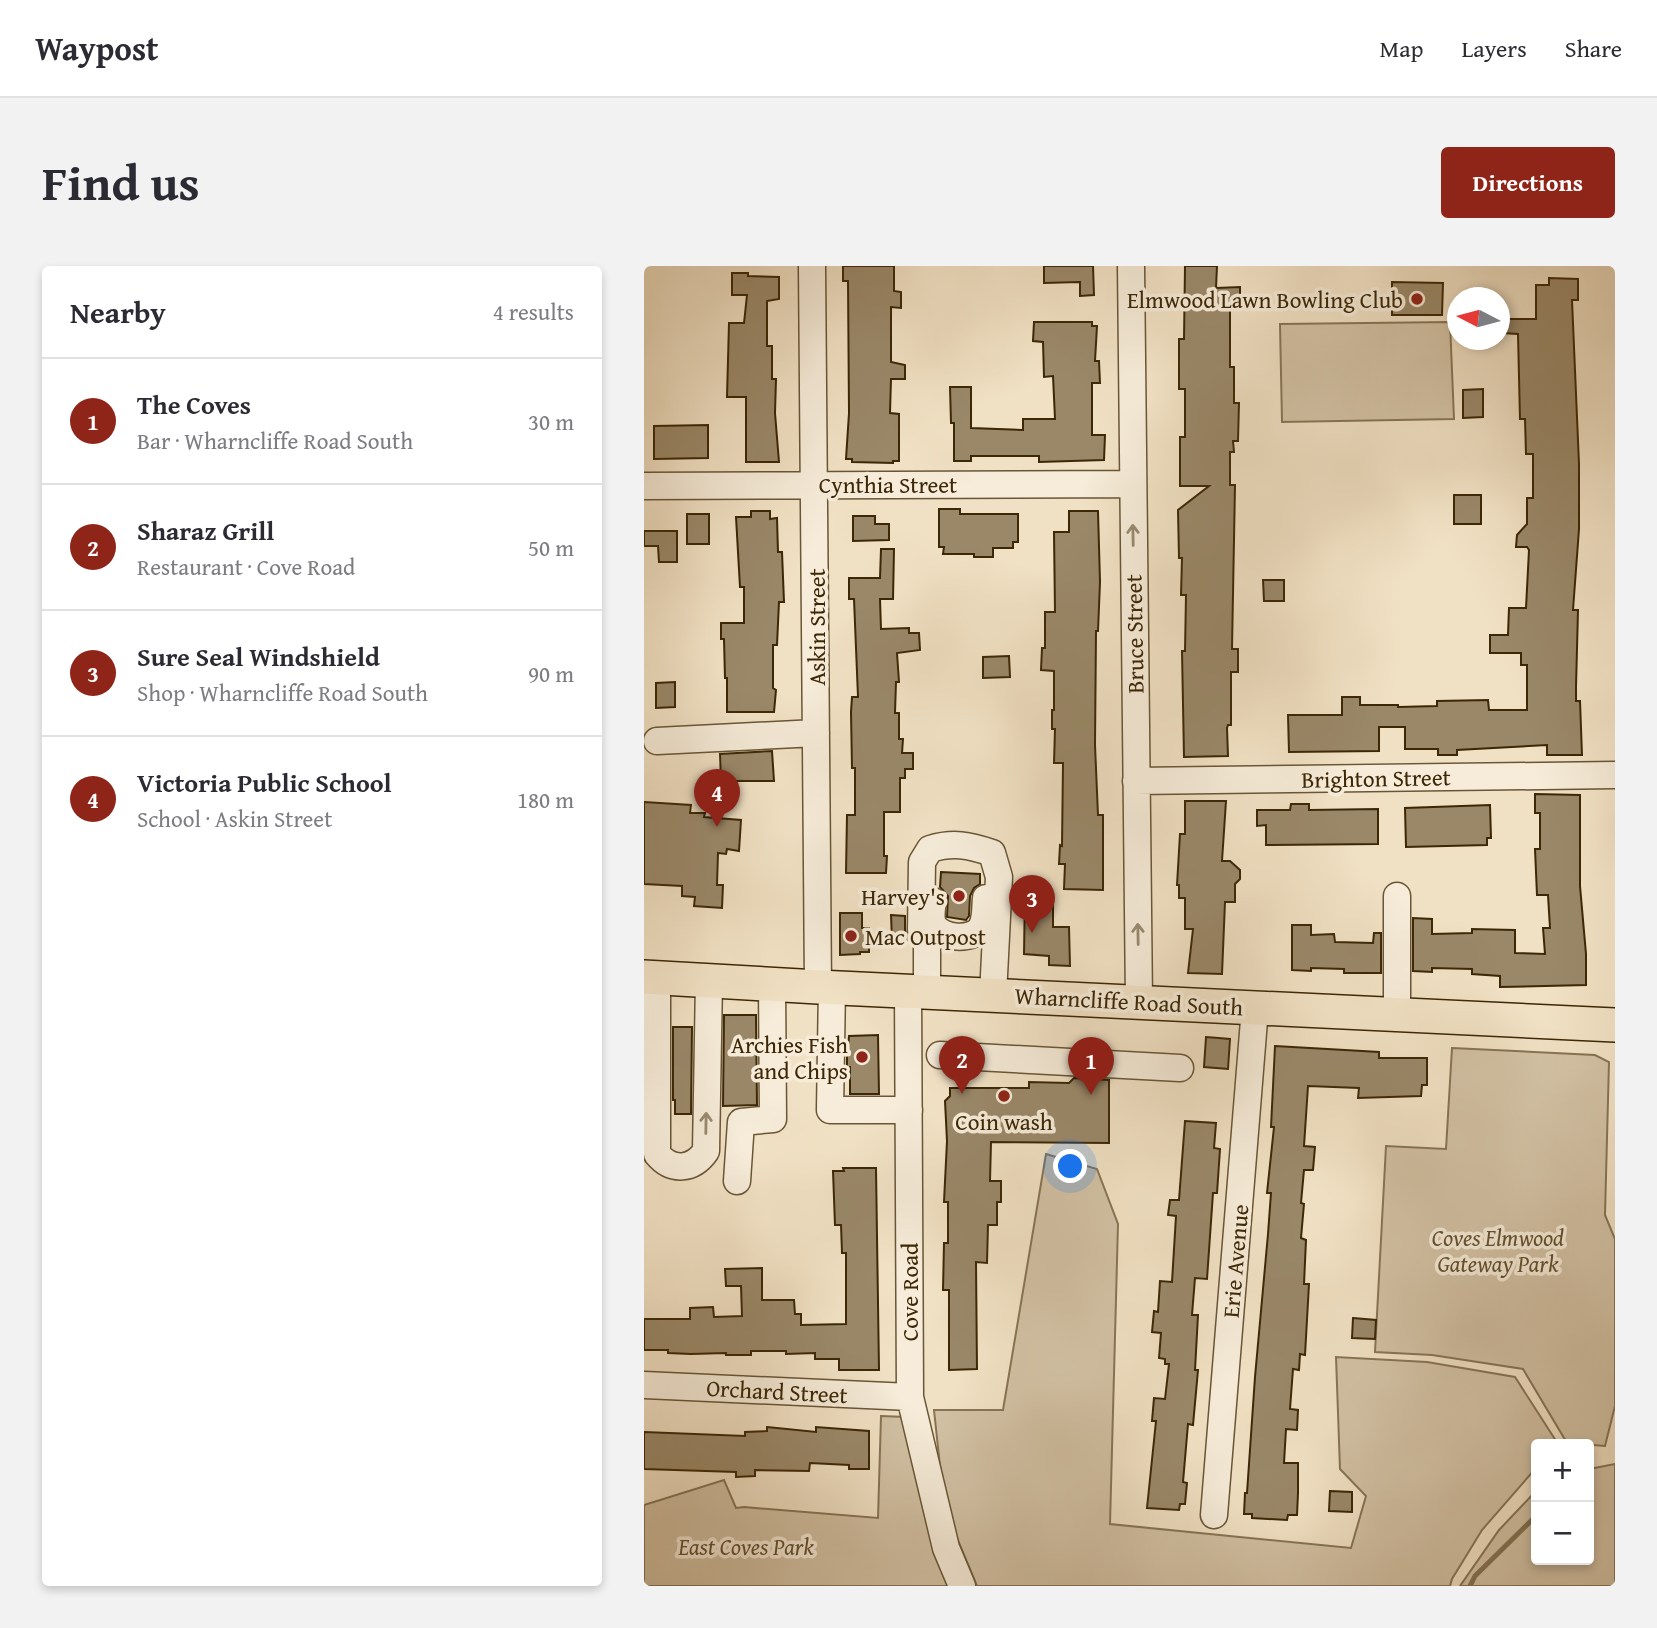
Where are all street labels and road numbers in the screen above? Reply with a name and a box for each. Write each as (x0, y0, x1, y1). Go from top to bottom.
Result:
street label: Cynthia Street (819, 468, 957, 501)
street label: Askin Street (800, 568, 833, 686)
street label: Bruce Street (1116, 574, 1152, 694)
street label: Brighton Street (1301, 760, 1451, 796)
street label: Wharncliffe Road South (1014, 979, 1244, 1023)
street label: Erie Avenue (1214, 1203, 1256, 1319)
street label: Cove Road (893, 1242, 926, 1341)
street label: Orchard Street (705, 1371, 849, 1411)

